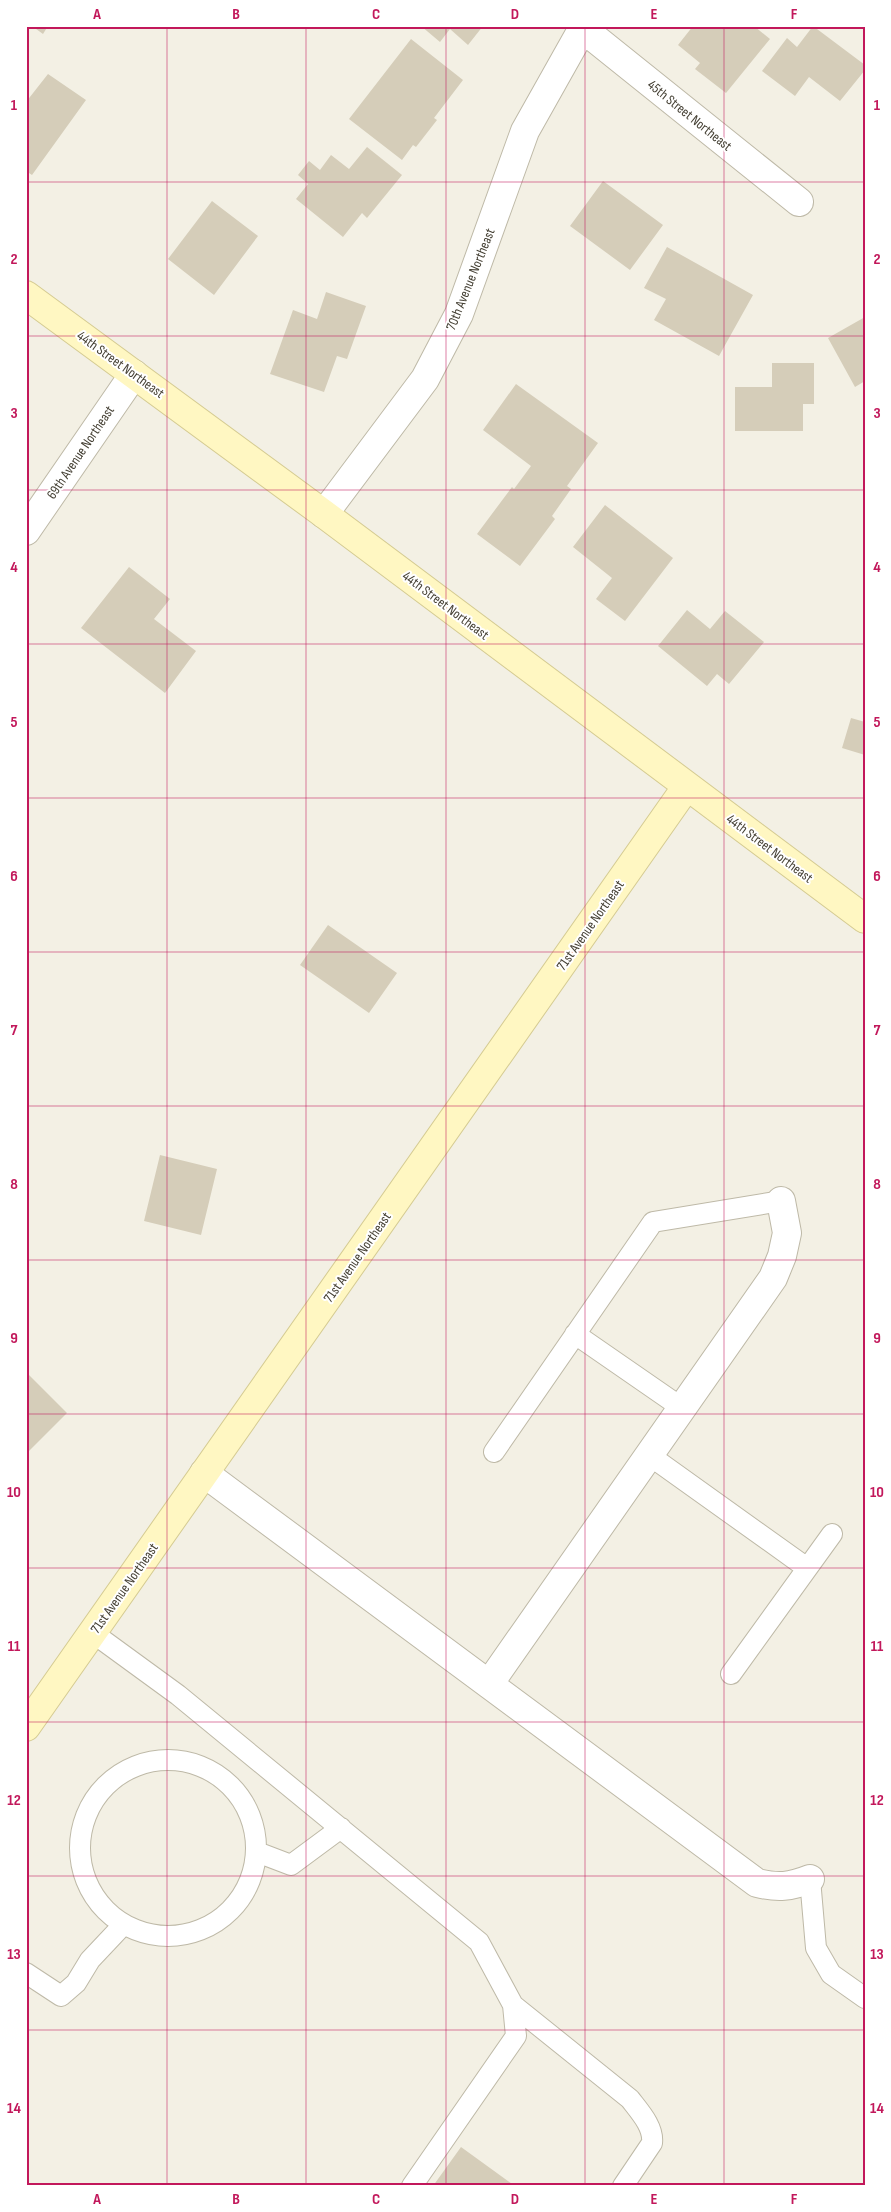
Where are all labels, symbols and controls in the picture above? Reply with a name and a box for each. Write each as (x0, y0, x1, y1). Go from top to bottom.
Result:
text: A (92, 5, 101, 24)
text: B (232, 5, 240, 24)
text: C (372, 5, 380, 24)
text: D (511, 5, 519, 24)
text: E (651, 5, 658, 24)
text: F (791, 5, 798, 24)
street label: 45th Street Northeast (644, 76, 735, 155)
text: 1 (11, 96, 18, 115)
text: 1 (874, 96, 881, 115)
street label: 70th Avenue Northeast (442, 226, 499, 333)
text: 2 (10, 250, 18, 269)
text: 2 (873, 250, 881, 269)
street label: 44th Street Northeast (74, 327, 168, 402)
street label: 69th Avenue Northeast (43, 402, 118, 502)
text: 3 (10, 404, 18, 423)
text: 3 (873, 404, 881, 423)
text: 4 (10, 558, 18, 577)
text: 4 (873, 558, 881, 577)
street label: 44th Street Northeast (399, 567, 492, 643)
text: 5 (10, 713, 18, 732)
text: 5 (873, 713, 881, 732)
street label: 44th Street Northeast (723, 810, 816, 886)
text: 6 (10, 867, 18, 886)
text: 6 (873, 867, 881, 886)
street label: 71st Avenue Northeast (553, 877, 628, 974)
text: 7 (11, 1021, 18, 1040)
text: 7 (874, 1021, 881, 1040)
text: 8 (10, 1175, 18, 1194)
text: 8 (873, 1175, 881, 1194)
street label: 71st Avenue Northeast (320, 1209, 395, 1306)
text: 9 (10, 1329, 18, 1348)
text: 9 (873, 1329, 881, 1348)
text: 10 (7, 1483, 21, 1502)
text: 10 (870, 1483, 884, 1502)
street label: 71st Avenue Northeast (87, 1540, 162, 1637)
text: 11 (8, 1637, 21, 1656)
text: 11 (871, 1637, 884, 1656)
text: 12 (7, 1791, 21, 1810)
text: 12 (870, 1791, 884, 1810)
text: 13 (7, 1945, 21, 1964)
text: 13 (870, 1945, 884, 1964)
text: 14 (7, 2099, 21, 2118)
text: 14 (870, 2099, 884, 2118)
text: A (92, 2190, 101, 2209)
text: B (232, 2190, 240, 2209)
text: C (372, 2190, 380, 2209)
text: D (511, 2190, 519, 2209)
text: E (651, 2190, 658, 2209)
text: F (791, 2190, 798, 2209)

